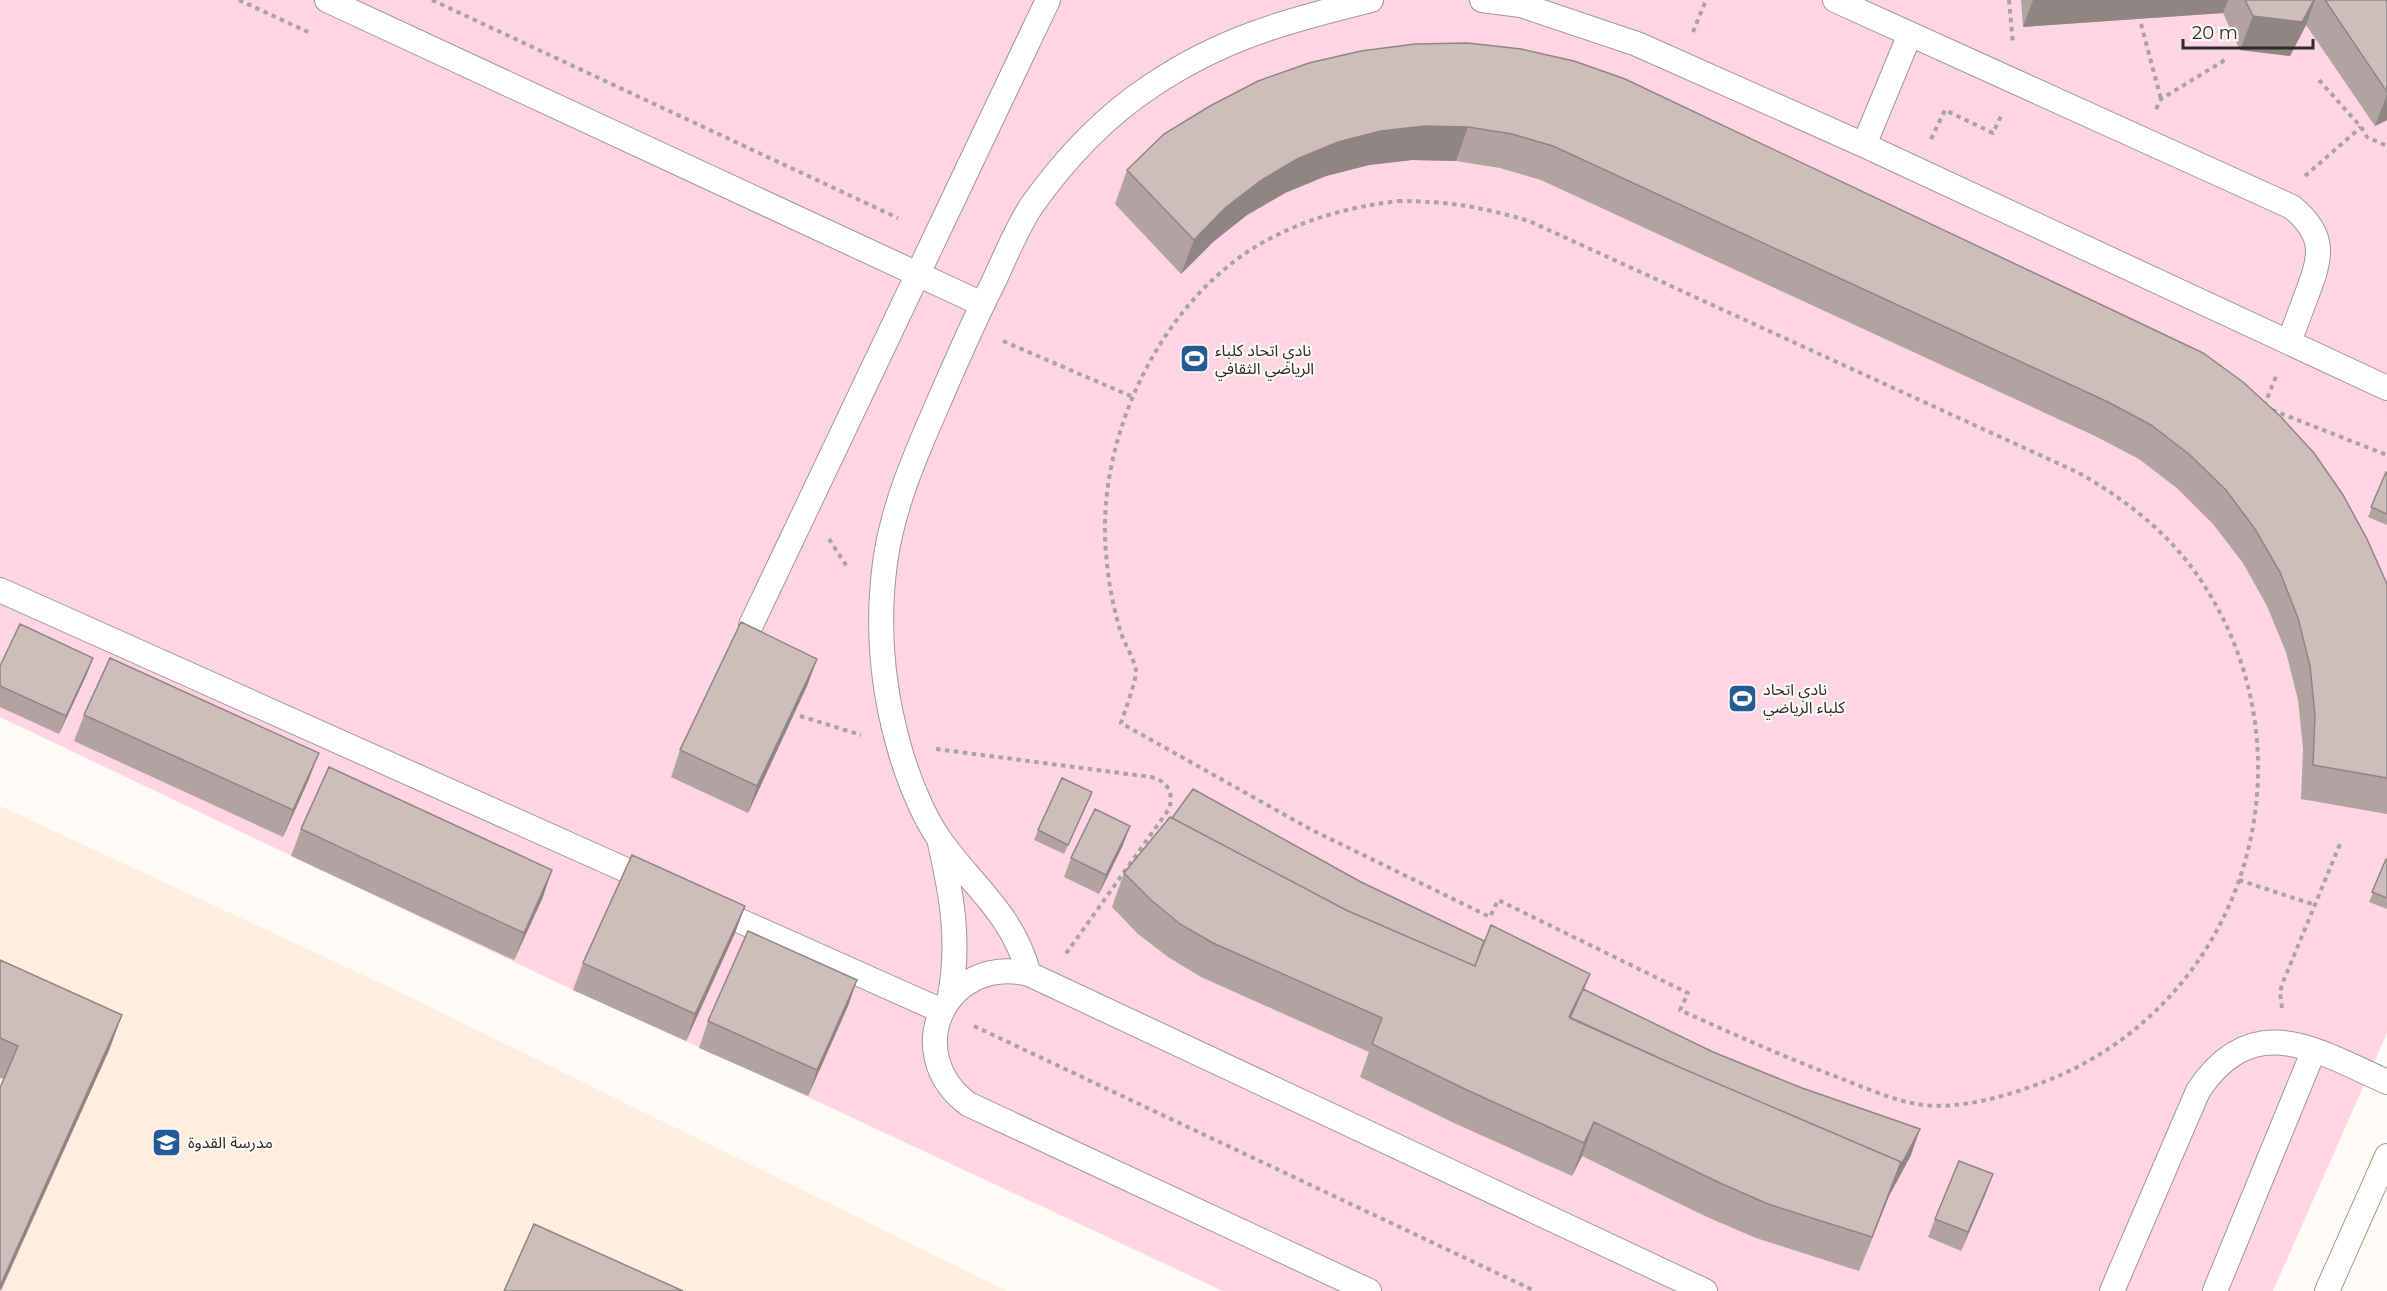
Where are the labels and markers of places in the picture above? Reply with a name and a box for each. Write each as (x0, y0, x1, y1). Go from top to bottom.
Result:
place label: نادي اتحاد كلباء الرياضي الثقافي (1215, 341, 1314, 381)
sports icon: نادي اتحاد كلباء الرياضي الثقافي (1178, 343, 1210, 375)
place label: نادي اتحاد كلباء الرياضي (1763, 680, 1845, 720)
sports icon: نادي اتحاد كلباء الرياضي (1726, 682, 1758, 714)
school or university icon: مدرسة القدوة (151, 1126, 183, 1158)
place label: مدرسة القدوة (188, 1133, 273, 1152)

